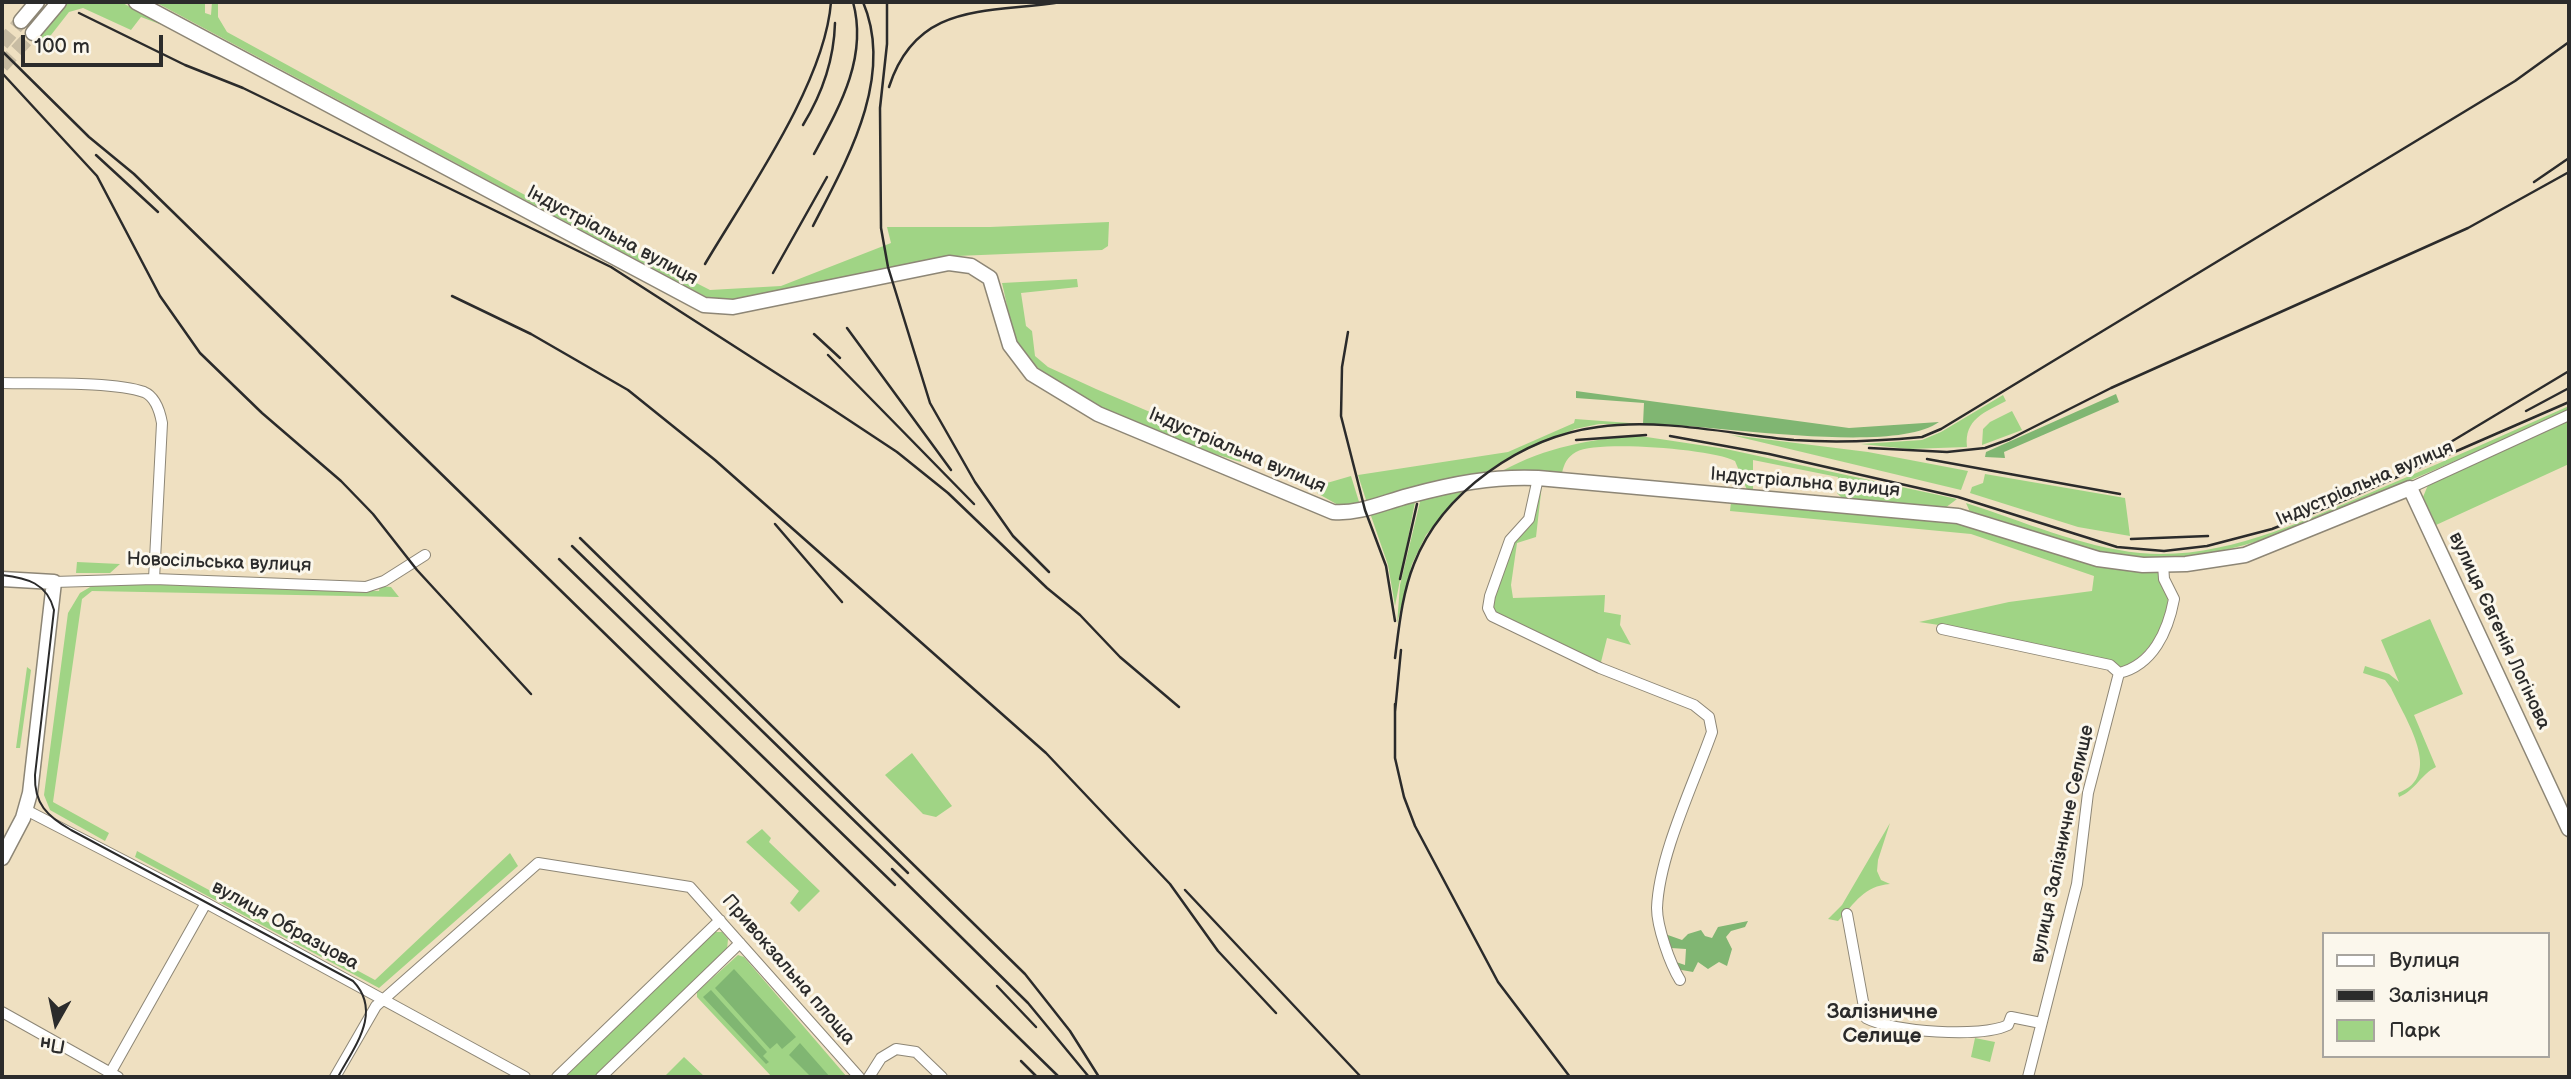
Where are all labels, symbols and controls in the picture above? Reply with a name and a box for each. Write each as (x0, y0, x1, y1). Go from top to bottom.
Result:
scale bar (24, 21, 166, 65)
text: 100 m (34, 34, 90, 59)
street label: Індустріальна вулиця (523, 181, 701, 291)
street label: Індустріальна вулиця (1145, 403, 1329, 499)
street label: Індустріальна вулиця (2273, 436, 2457, 532)
street label: Індустріальна вулиця (1709, 463, 1901, 503)
street label: вулиця Євгенія Логінова (2443, 529, 2555, 733)
street label: Новосільська вулиця (126, 548, 312, 578)
street label: вулиця Залізничне Селище (2027, 723, 2099, 965)
street label: вулиця Образцова (208, 876, 362, 976)
street label: Привокзальна площа (717, 890, 859, 1050)
legend (2322, 932, 2550, 1058)
text: Вулиця (2389, 948, 2460, 973)
text: Залізниця (2389, 983, 2489, 1008)
north arrow (21, 988, 91, 1058)
district label: Залізничне Селище (1826, 1000, 1938, 1050)
text: Парк (2389, 1018, 2440, 1043)
text: Пн (38, 1031, 67, 1058)

